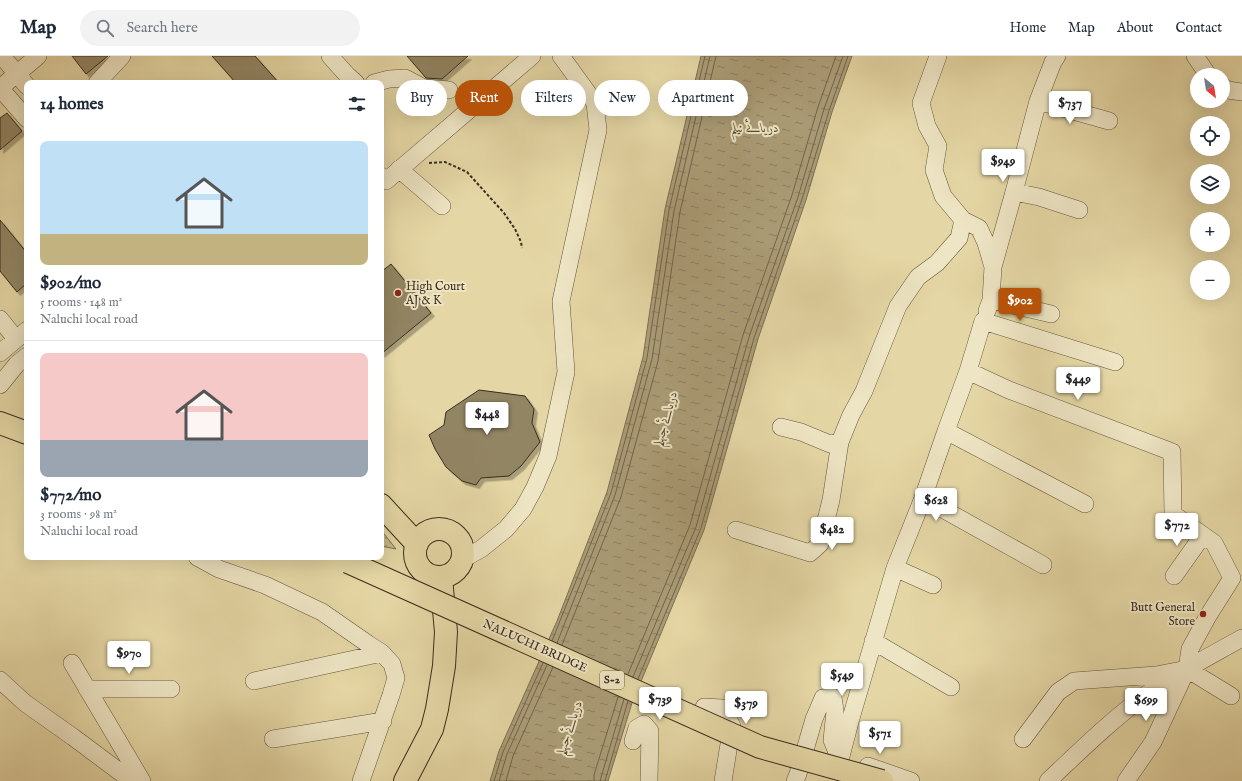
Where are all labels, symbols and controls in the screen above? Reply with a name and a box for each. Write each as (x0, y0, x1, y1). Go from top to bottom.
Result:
search box (80, 10, 360, 46)
text: Map (20, 16, 56, 40)
icon: search (94, 17, 116, 39)
text: Search here (126, 18, 198, 37)
text: Home (1010, 19, 1046, 37)
text: Map (1068, 19, 1095, 37)
text: About (1117, 19, 1153, 37)
text: Contact (1175, 19, 1222, 37)
north arrow (1190, 68, 1230, 108)
map controls (1190, 68, 1230, 300)
chip: Buy (396, 80, 447, 116)
chip: Rent (455, 80, 513, 116)
chip: Filters (521, 80, 586, 116)
chip: New (594, 80, 650, 116)
chip: Apartment (658, 80, 748, 116)
pin: $737 (1046, 91, 1094, 125)
icon: filters (346, 93, 368, 115)
text: 14 homes (40, 94, 103, 115)
text: $737 (1058, 95, 1082, 112)
button: locate (1190, 116, 1230, 156)
water label: دریائے نیلم (731, 119, 779, 141)
pin: $949 (979, 149, 1027, 183)
text: $949 (991, 153, 1015, 170)
button: layers (1190, 164, 1230, 204)
icon: home (168, 167, 240, 239)
button: + (1190, 212, 1230, 252)
button: − (1190, 260, 1230, 300)
text: $902/mo (40, 273, 101, 294)
place label: High Court AJ & K (405, 279, 465, 309)
marker: High Court AJ & K (393, 288, 403, 298)
pin: $902 (996, 288, 1044, 322)
text: $902 (1007, 292, 1033, 309)
text: 5 rooms · 148 m² (40, 294, 122, 311)
text: Naluchi local road (40, 311, 138, 328)
pin: $449 (1054, 367, 1102, 401)
text: $449 (1065, 371, 1091, 388)
icon: home (168, 379, 240, 451)
water label: دریائے جہلم (649, 389, 686, 450)
pin: $448 (463, 402, 511, 436)
text: $448 (474, 406, 500, 423)
text: $772/mo (40, 485, 101, 506)
pin: $628 (912, 488, 960, 522)
text: $628 (924, 492, 948, 509)
text: 3 rooms · 98 m² (40, 506, 117, 523)
pin: $772 (1153, 513, 1201, 547)
pin: $482 (808, 517, 856, 551)
text: $772 (1164, 517, 1190, 534)
text: $482 (820, 521, 844, 538)
text: Naluchi local road (40, 523, 138, 540)
place label: Butt General Store (1130, 600, 1196, 629)
marker: Butt General Store (1198, 609, 1208, 619)
street label: NALUCHI BRIDGE (480, 616, 590, 676)
pin: $970 (105, 641, 153, 675)
text: $970 (116, 645, 142, 662)
pin: $549 (818, 663, 866, 697)
text: $549 (830, 667, 854, 684)
road number: S-2 (600, 671, 624, 689)
pin: $739 (636, 687, 684, 721)
pin: $699 (1122, 688, 1170, 722)
text: $739 (648, 691, 672, 708)
pin: $379 (722, 691, 770, 725)
text: $699 (1134, 692, 1158, 709)
text: $379 (734, 695, 758, 712)
water label: دریائے جہلم (552, 698, 591, 759)
pin: $571 (856, 721, 904, 755)
text: $571 (869, 725, 891, 742)

